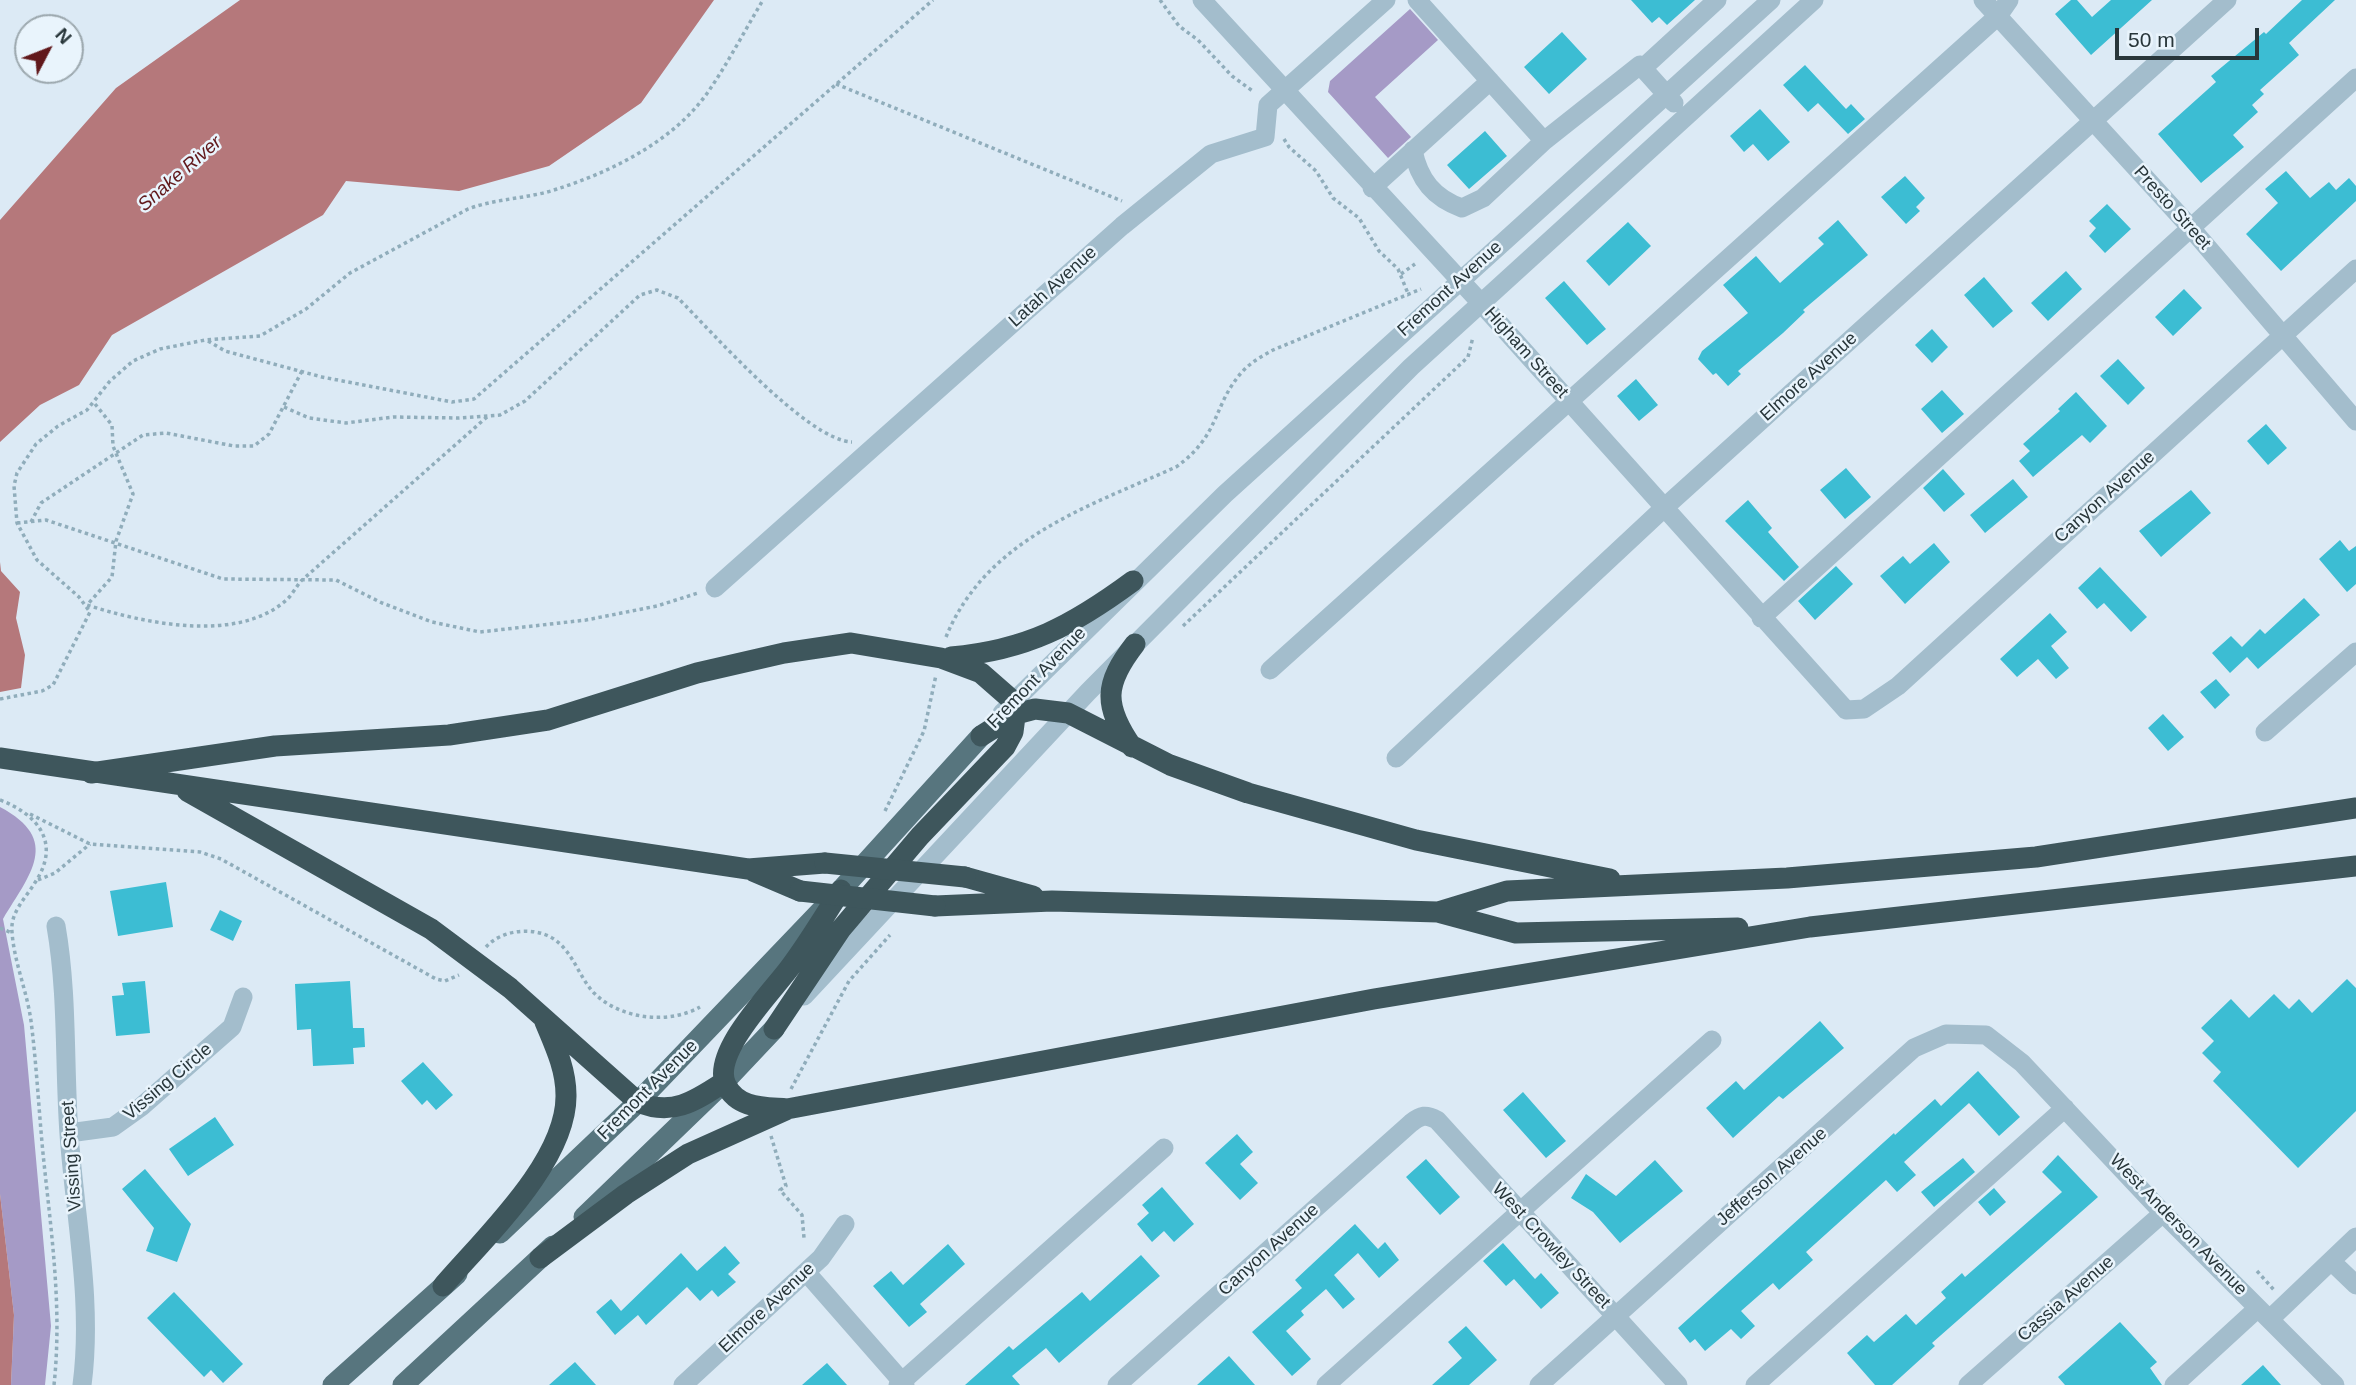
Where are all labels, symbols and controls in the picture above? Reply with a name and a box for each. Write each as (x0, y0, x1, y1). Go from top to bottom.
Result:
north arrow (14, 14, 84, 84)
scale bar (2118, 14, 2262, 58)
text: N (51, 24, 76, 48)
text: 50 m (2128, 28, 2175, 51)
water label: Snake River (133, 131, 227, 217)
street label: Presto Street (2129, 162, 2215, 254)
street label: Fremont Avenue (1393, 237, 1507, 341)
street label: Latah Avenue (1005, 242, 1101, 332)
street label: Higham Street (1479, 303, 1573, 403)
street label: Elmore Avenue (1756, 328, 1862, 426)
street label: Canyon Avenue (2050, 446, 2160, 548)
street label: Fremont Avenue (983, 623, 1091, 733)
street label: Fremont Avenue (593, 1035, 703, 1145)
street label: Vissing Circle (119, 1039, 217, 1125)
street label: Vissing Street (57, 1100, 87, 1212)
street label: Jefferson Avenue (1712, 1123, 1832, 1231)
street label: West Anderson Avenue (2105, 1150, 2251, 1300)
street label: West Crowley Street (1487, 1179, 1615, 1313)
street label: Canyon Avenue (1214, 1199, 1324, 1301)
street label: Cassia Avenue (2013, 1251, 2119, 1347)
street label: Elmore Avenue (715, 1258, 819, 1358)

